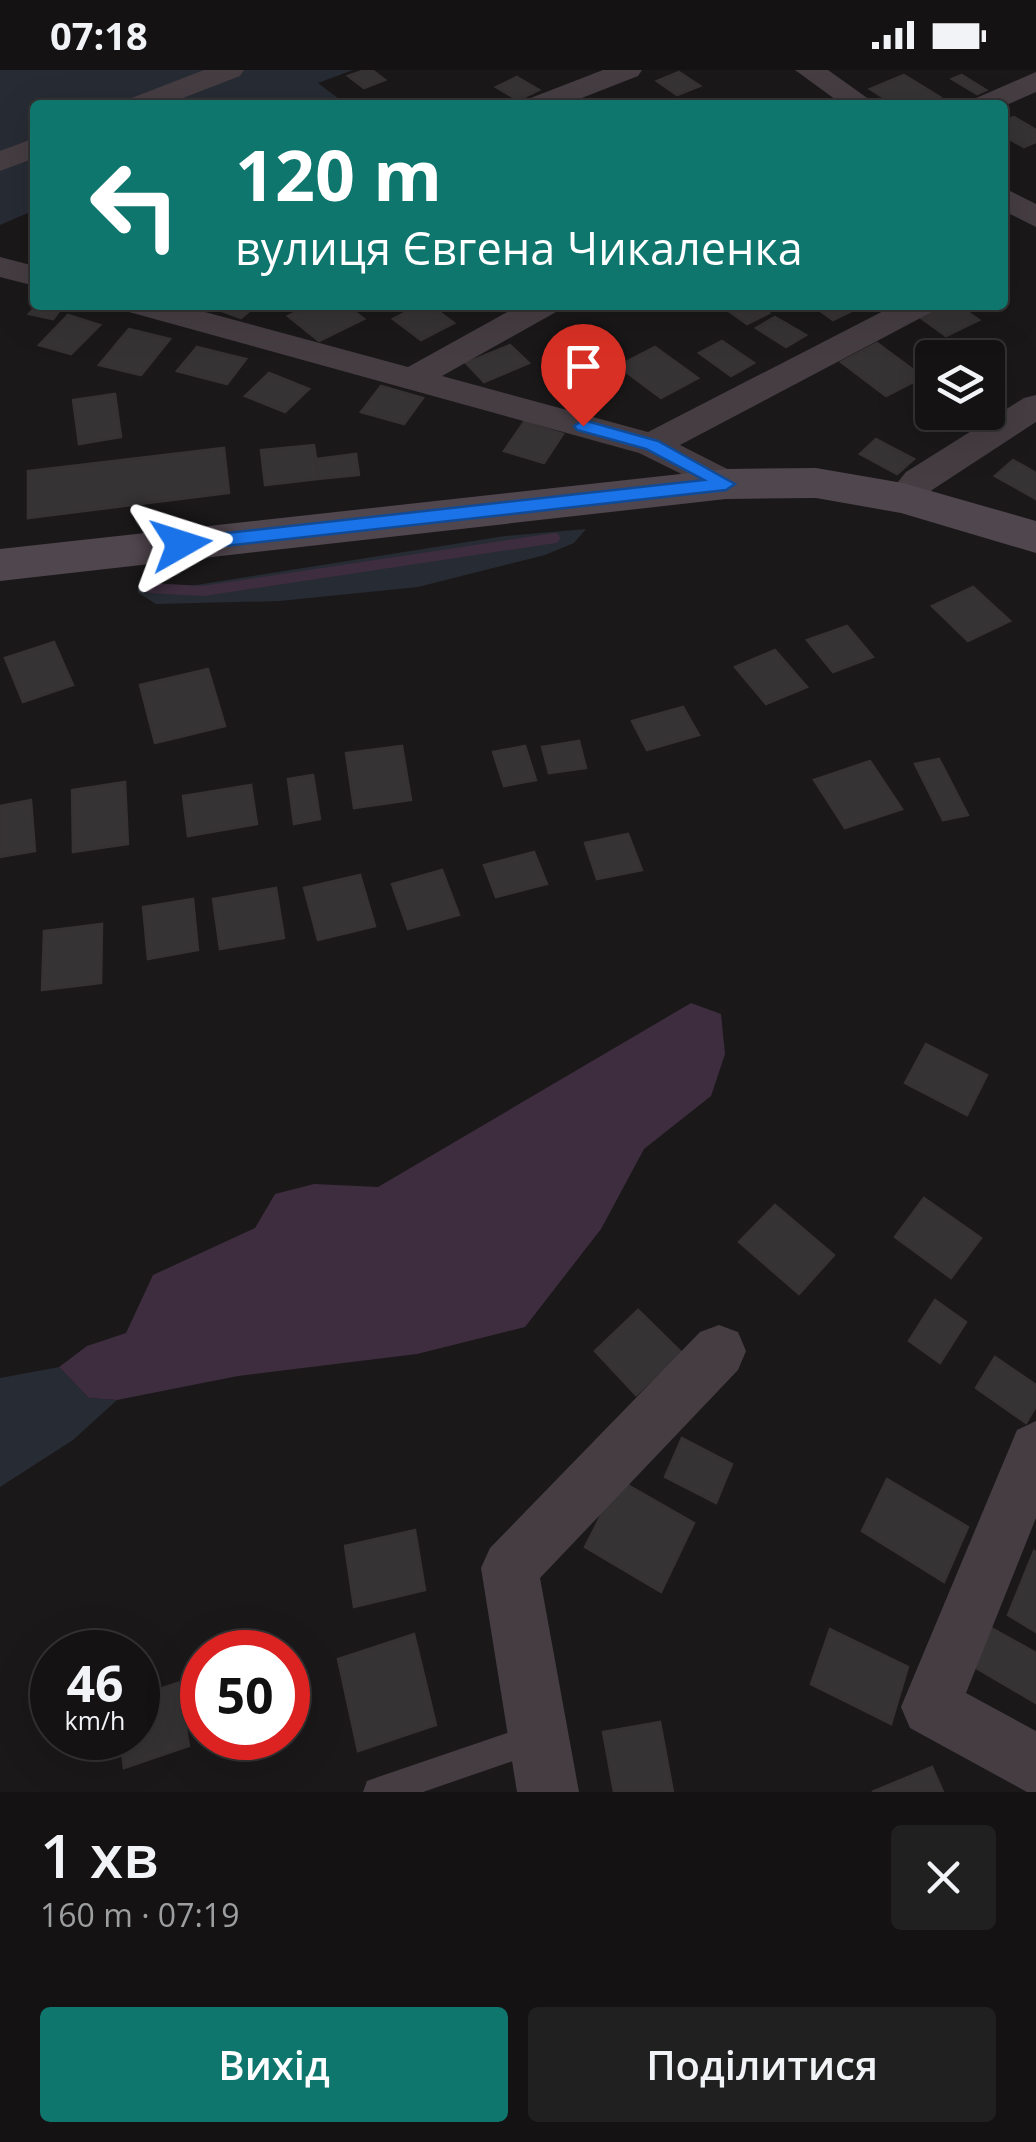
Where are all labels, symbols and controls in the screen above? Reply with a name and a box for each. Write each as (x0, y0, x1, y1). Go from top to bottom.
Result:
text: 07:18 (50, 9, 148, 61)
text: 120 m (235, 126, 442, 222)
icon: left (70, 140, 200, 270)
text: вулиця Євгена Чикаленка (235, 217, 803, 278)
pin (541, 324, 626, 427)
icon: arrive (556, 339, 611, 394)
map controls (915, 340, 1005, 430)
button: layers (915, 340, 1005, 430)
position arrow (129, 492, 233, 596)
speed limit sign: 50 (180, 1630, 310, 1760)
text: 46 (66, 1649, 124, 1717)
text: km/h (65, 1703, 125, 1737)
text: 1 хв (40, 1814, 159, 1896)
button: close (891, 1825, 996, 1930)
text: 160 m · 07:19 (40, 1893, 239, 1936)
button: Вихід (40, 2007, 508, 2122)
button: Поділитися (528, 2007, 996, 2122)

